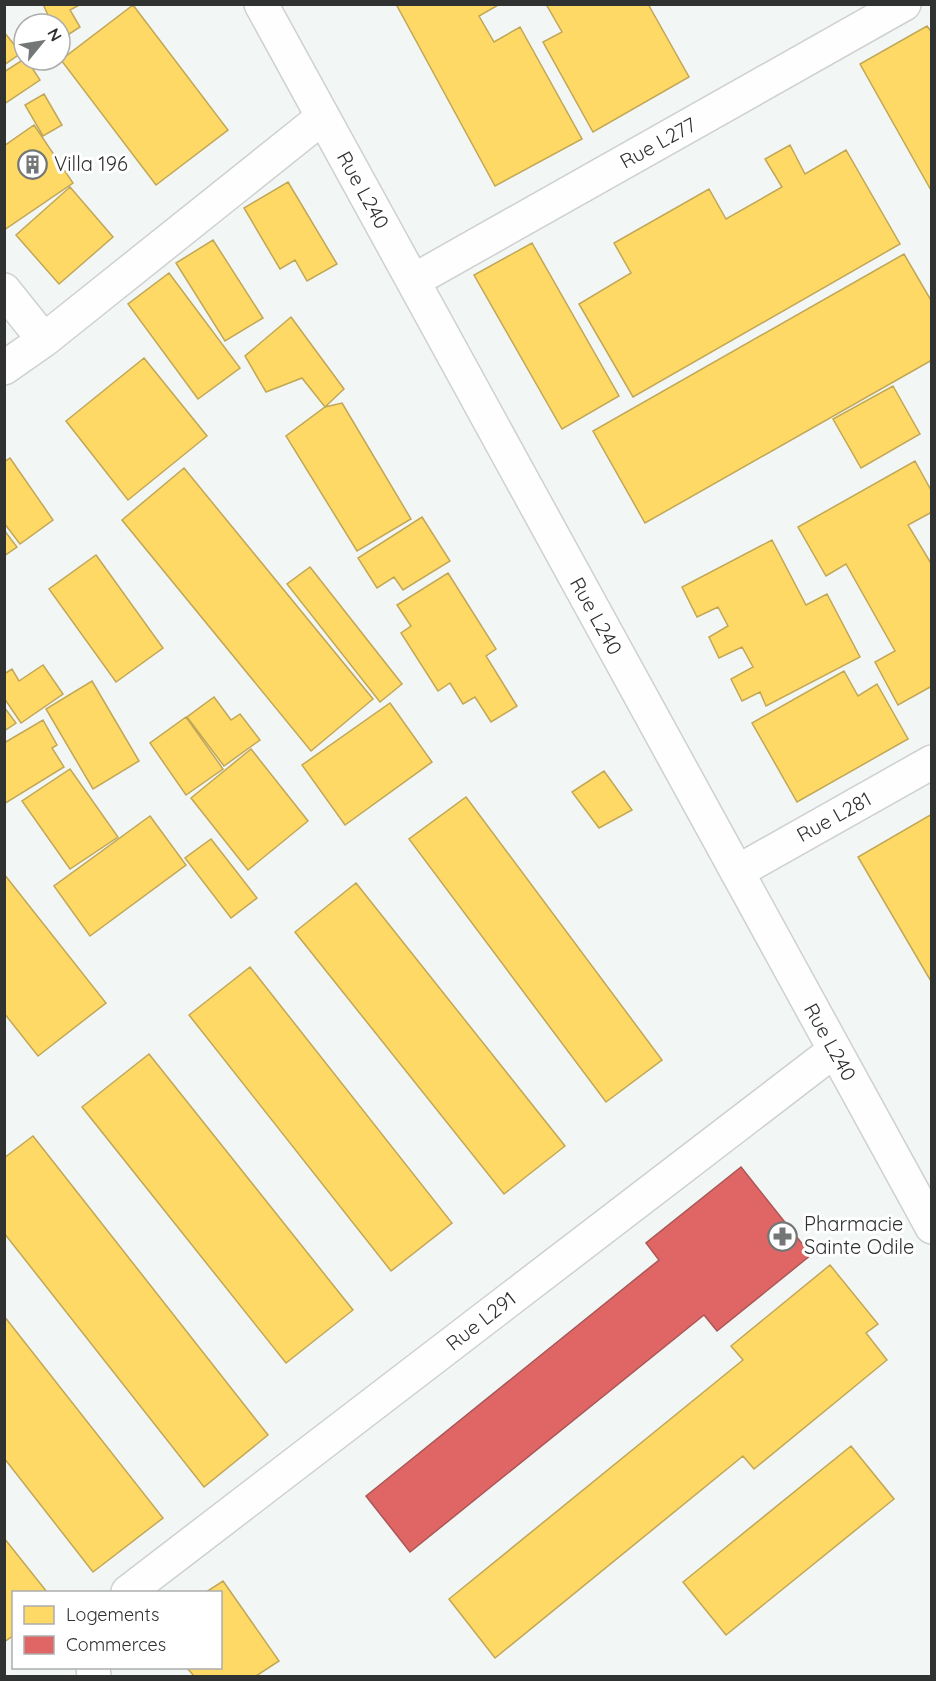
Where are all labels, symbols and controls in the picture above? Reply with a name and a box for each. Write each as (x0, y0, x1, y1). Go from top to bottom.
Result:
north arrow (12, 12, 72, 72)
text: N (43, 24, 67, 45)
street label: Rue L277 (615, 111, 700, 174)
street label: Rue L240 (332, 146, 395, 233)
building icon: Villa 196 (17, 148, 49, 180)
place label: Villa 196 (54, 151, 128, 176)
street label: Rue L240 (565, 572, 628, 659)
street label: Rue L281 (792, 786, 875, 847)
street label: Rue L240 (799, 998, 862, 1085)
place label: Pharmacie Sainte Odile (804, 1211, 914, 1259)
pharmacy icon: Pharmacie Sainte Odile (767, 1220, 799, 1252)
street label: Rue L291 (441, 1286, 521, 1356)
legend (12, 1591, 222, 1669)
text: Logements (66, 1603, 159, 1626)
text: Commerces (66, 1633, 166, 1656)

